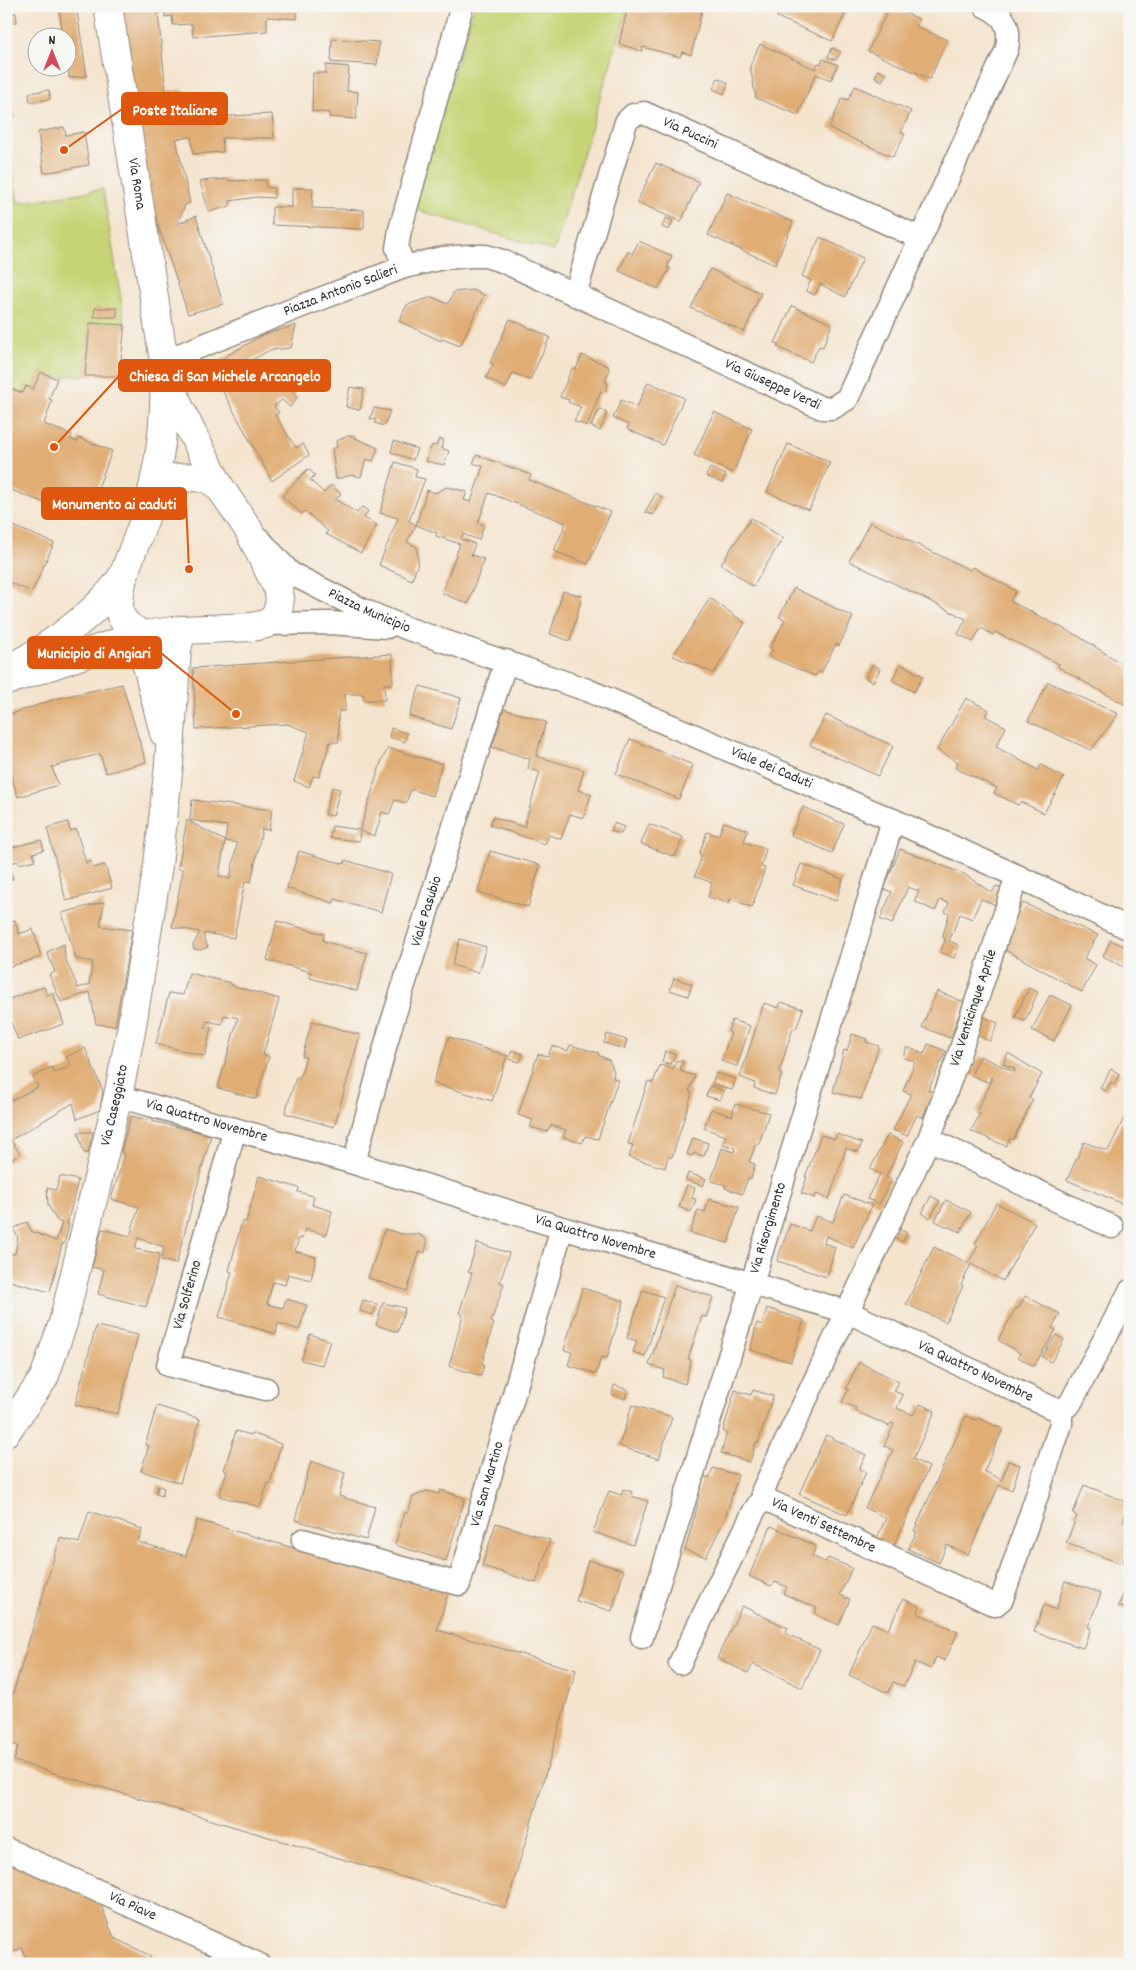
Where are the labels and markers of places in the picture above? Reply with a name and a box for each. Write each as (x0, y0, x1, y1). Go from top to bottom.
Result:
callout: Poste Italiane (122, 93, 227, 124)
callout: Chiesa di San Michele Arcangelo (119, 360, 330, 391)
callout: Monumento ai caduti (42, 488, 186, 519)
callout: Municipio di Angiari (28, 637, 161, 668)

